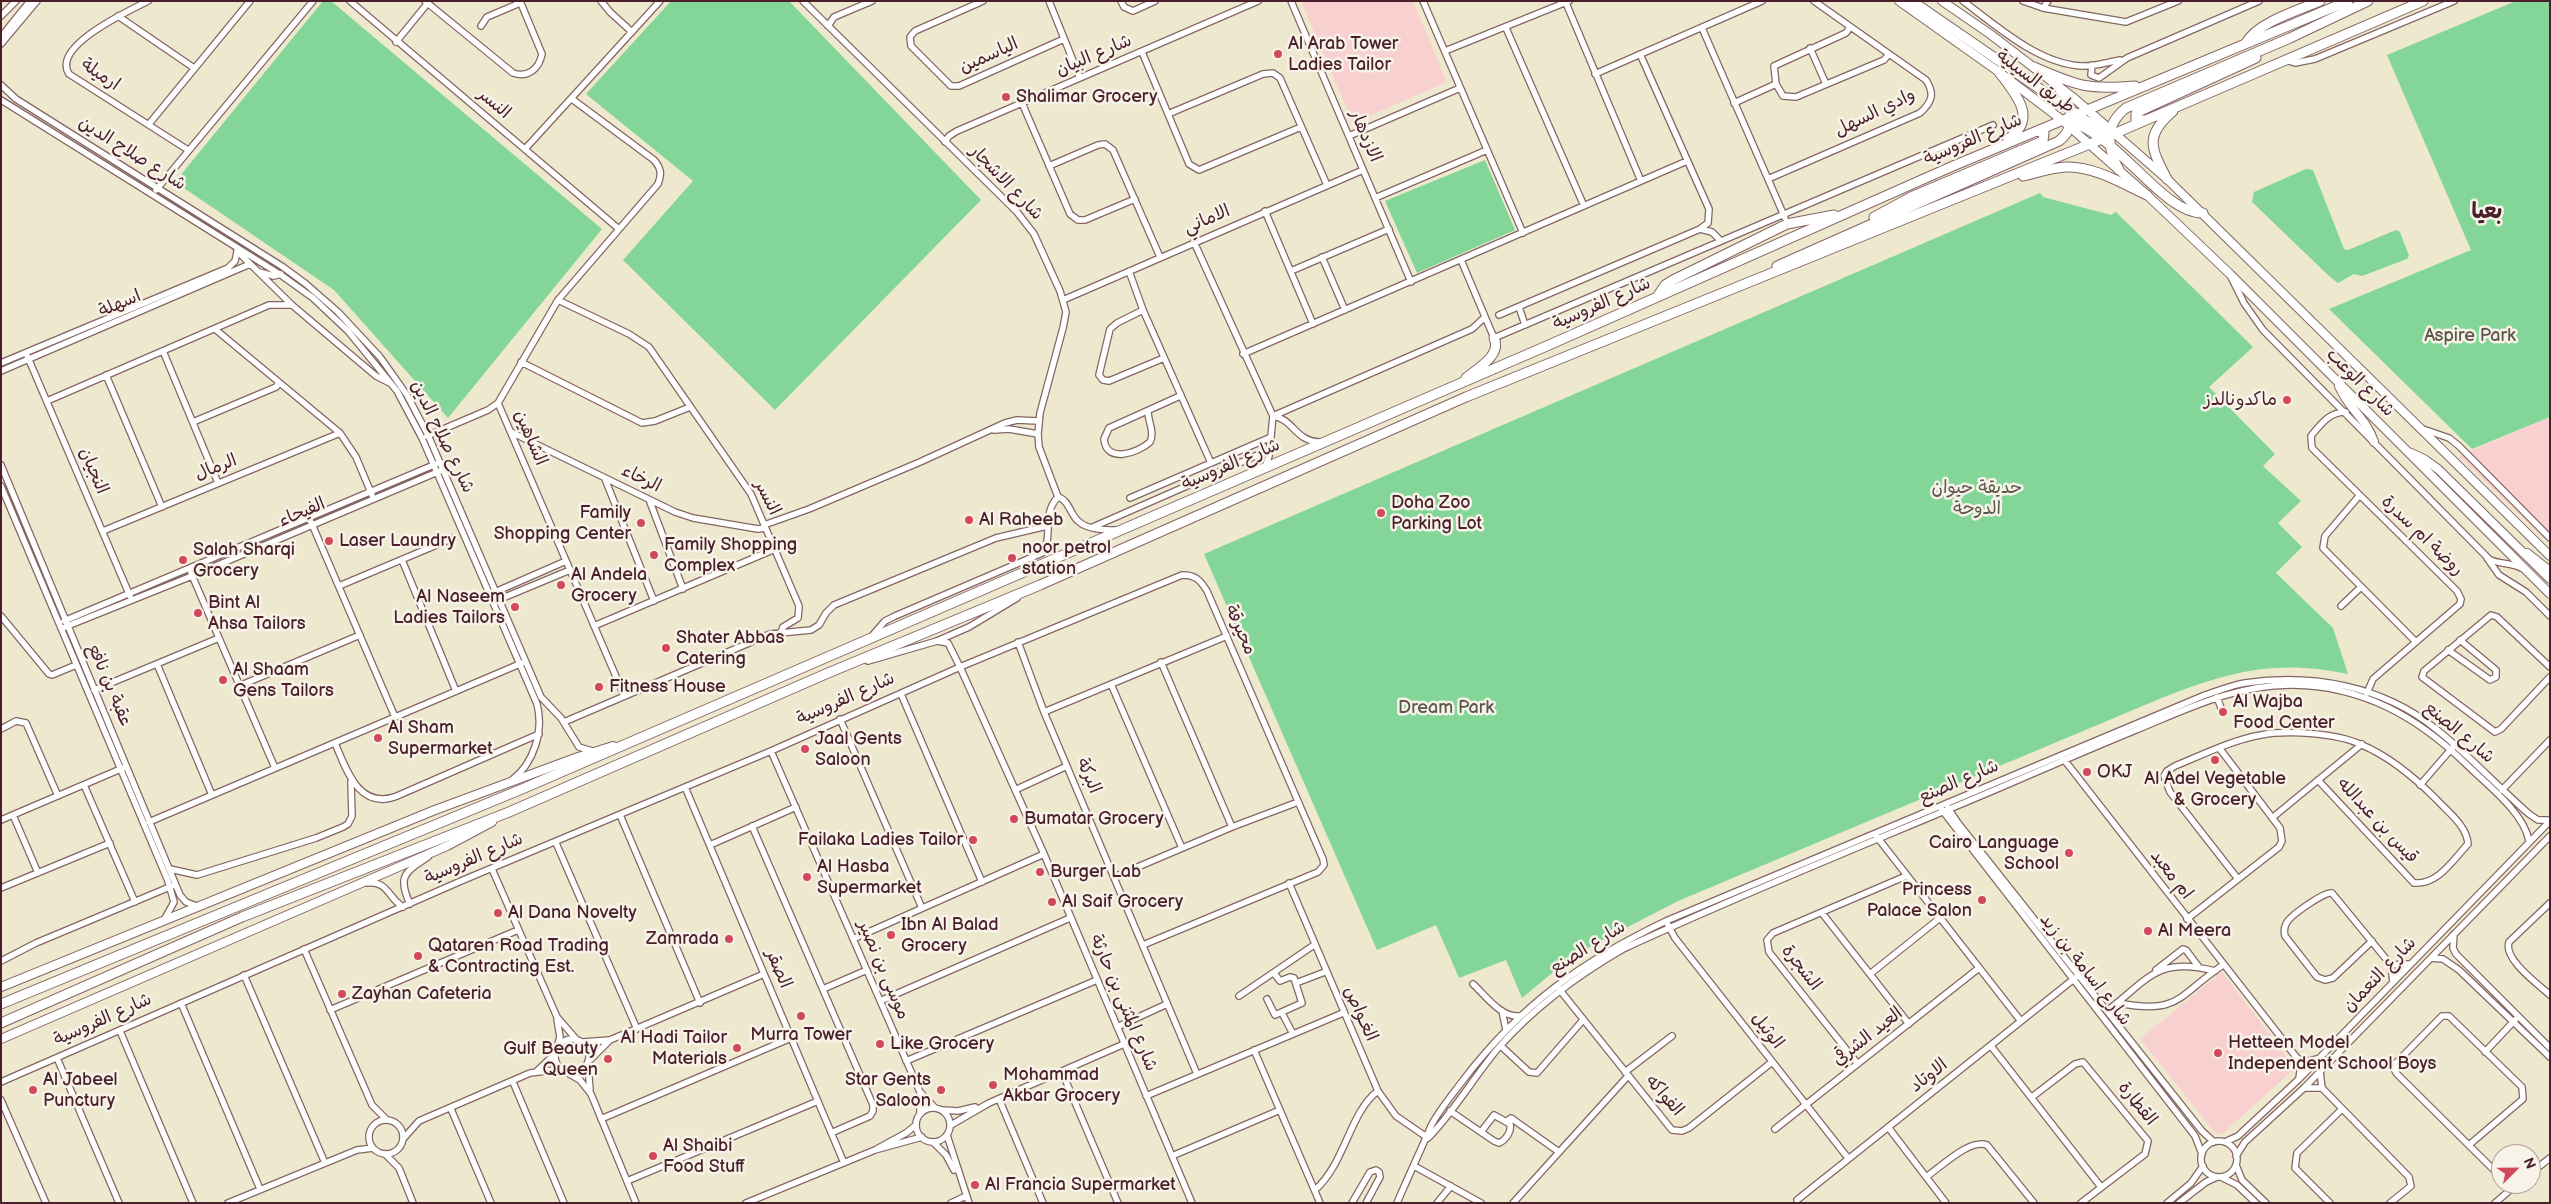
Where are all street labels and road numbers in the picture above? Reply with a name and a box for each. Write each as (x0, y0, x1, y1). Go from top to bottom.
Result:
street label: شارع البيان (1053, 30, 1135, 82)
street label: الياسمين (956, 33, 1022, 79)
street label: طريق السيلية (1991, 45, 2079, 119)
street label: ارميلة (76, 54, 124, 96)
street label: النسر (473, 84, 515, 124)
street label: وادي السهل (1831, 84, 1919, 142)
street label: الازدهار (1344, 106, 1386, 166)
street label: شارع الفروسية (1920, 110, 2026, 170)
street label: شارع صلاح الدين (74, 112, 190, 196)
street label: شارع الاشجار (965, 141, 1047, 225)
street label: الاماني (1180, 201, 1234, 239)
street label: شارع الفروسية (1550, 273, 1654, 335)
street label: اسهلة (96, 285, 144, 323)
street label: شارع الوعب (2321, 344, 2399, 422)
street label: شارع صلاح الدين (405, 377, 479, 497)
street label: الشاهين (509, 407, 551, 469)
street label: شارع الفروسية (1178, 435, 1284, 495)
street label: النجيان (74, 444, 112, 498)
street label: الرمال (192, 450, 240, 486)
street label: الرخاء (617, 460, 665, 498)
street label: النسر (749, 477, 785, 519)
street label: روضة ام سدرة (2376, 491, 2468, 581)
street label: الفيحاء (275, 493, 329, 533)
street label: محيرقة (1220, 602, 1260, 658)
street label: عقبة بن نافع (82, 640, 136, 730)
street label: شارع الفروسية (794, 668, 898, 730)
street label: شارع الصنع (2419, 697, 2499, 769)
street label: البركة (1071, 755, 1105, 797)
street label: شارع الصنع (1916, 755, 2002, 809)
street label: قيس بن عبدالله (2332, 774, 2422, 868)
street label: شارع الفروسية (421, 829, 527, 889)
street label: ام معبد (2145, 846, 2197, 904)
street label: شارع اسامة بن زيد (2034, 910, 2136, 1030)
street label: شارع الصنع (1546, 916, 1630, 980)
street label: موسى بن نصير (852, 917, 914, 1023)
street label: شارع المثنى بن حارثة (1084, 931, 1162, 1075)
street label: شارع النعمان (2339, 933, 2421, 1017)
street label: الشجرة (1776, 941, 1826, 995)
street label: الصقر (760, 946, 796, 992)
street label: الغـواص (1338, 983, 1382, 1045)
street label: شارع الفروسية (51, 989, 155, 1051)
street label: العيد الشرقي (1829, 1003, 1907, 1071)
street label: الوثيل (1746, 1008, 1788, 1054)
street label: الاوتاد (1906, 1054, 1952, 1098)
street label: الفواكه (1640, 1071, 1688, 1121)
street label: القطارة (2113, 1078, 2161, 1130)

